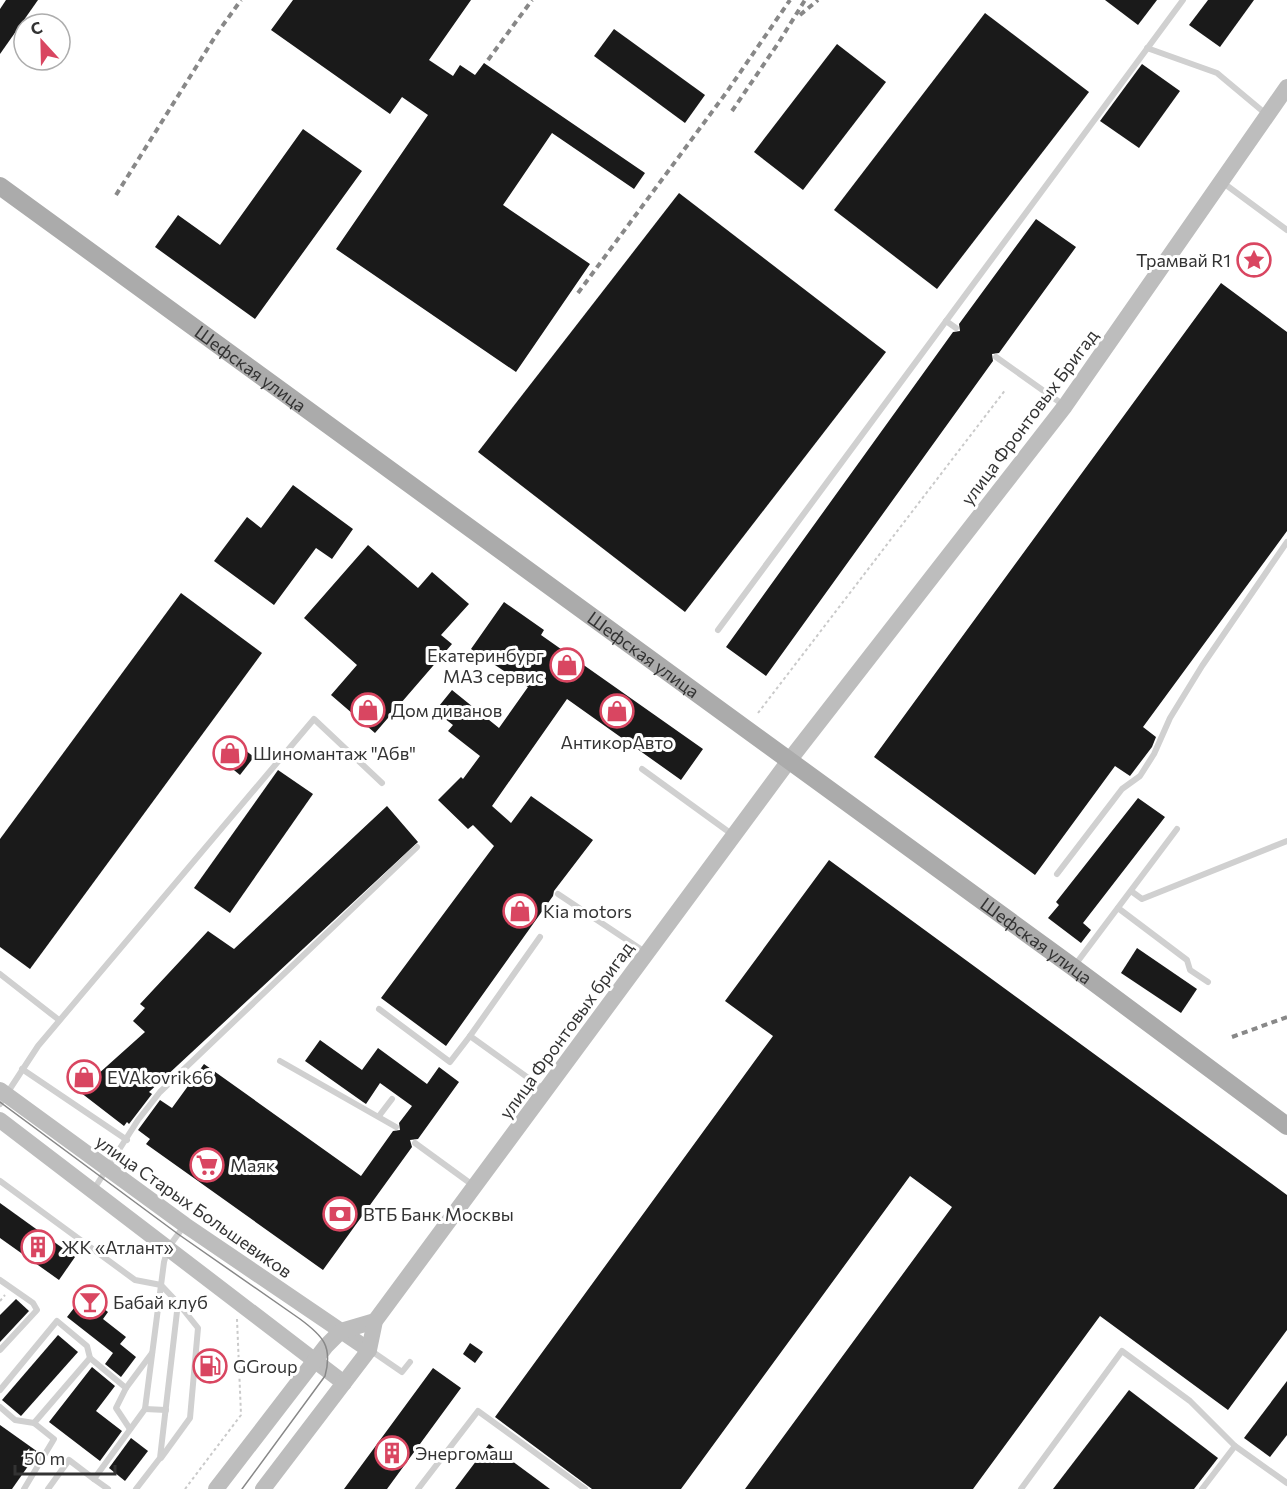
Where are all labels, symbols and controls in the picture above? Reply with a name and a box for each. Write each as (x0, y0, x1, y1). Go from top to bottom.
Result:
north arrow (12, 12, 72, 72)
text: С (28, 17, 45, 38)
place icon: Трамвай R1 (1236, 242, 1272, 278)
place label: Трамвай R1 (1136, 249, 1231, 271)
street label: Шефская улица (191, 321, 311, 416)
street label: улица Фронтовых Бригад (956, 324, 1103, 509)
street label: Шефская улица (583, 607, 704, 702)
place label: Екатеринбург МАЗ сервис (427, 644, 544, 687)
shop icon: Екатеринбург МАЗ сервис (549, 647, 585, 683)
shop icon: Дом диванов (350, 692, 386, 728)
shop icon: АнтикорАвто (599, 693, 635, 729)
place label: Дом диванов (391, 699, 502, 721)
place label: АнтикорАвто (560, 731, 674, 753)
shop icon: Шиномантаж "Абв" (212, 735, 248, 771)
place label: Шиномантаж "Абв" (253, 742, 416, 764)
shop icon: Kia motors (502, 893, 538, 929)
street label: Шефская улица (976, 893, 1097, 988)
place label: Kia motors (543, 900, 632, 922)
street label: улица Фронтовых бригад (494, 937, 638, 1123)
shop icon: EVAkovrik66 (66, 1059, 102, 1095)
place label: EVAkovrik66 (107, 1066, 214, 1088)
street label: улица Старых Большевиков (92, 1130, 296, 1282)
supermarket icon: Маяк (189, 1147, 225, 1183)
place label: Маяк (230, 1154, 276, 1176)
bank icon: ВТБ Банк Москвы (322, 1196, 358, 1232)
place label: ВТБ Банк Москвы (363, 1203, 514, 1225)
building icon: ЖК «Атлант» (20, 1229, 56, 1265)
place label: ЖК «Атлант» (61, 1236, 174, 1258)
bar icon: Бабай клуб (72, 1284, 108, 1320)
place label: Бабай клуб (113, 1291, 208, 1313)
fuel station icon: GGroup (192, 1348, 228, 1384)
place label: GGroup (233, 1355, 298, 1377)
building icon: Энергомаш (374, 1435, 410, 1471)
scale bar (15, 1438, 116, 1476)
place label: Энергомаш (415, 1442, 513, 1464)
text: 50 m (24, 1447, 65, 1469)

